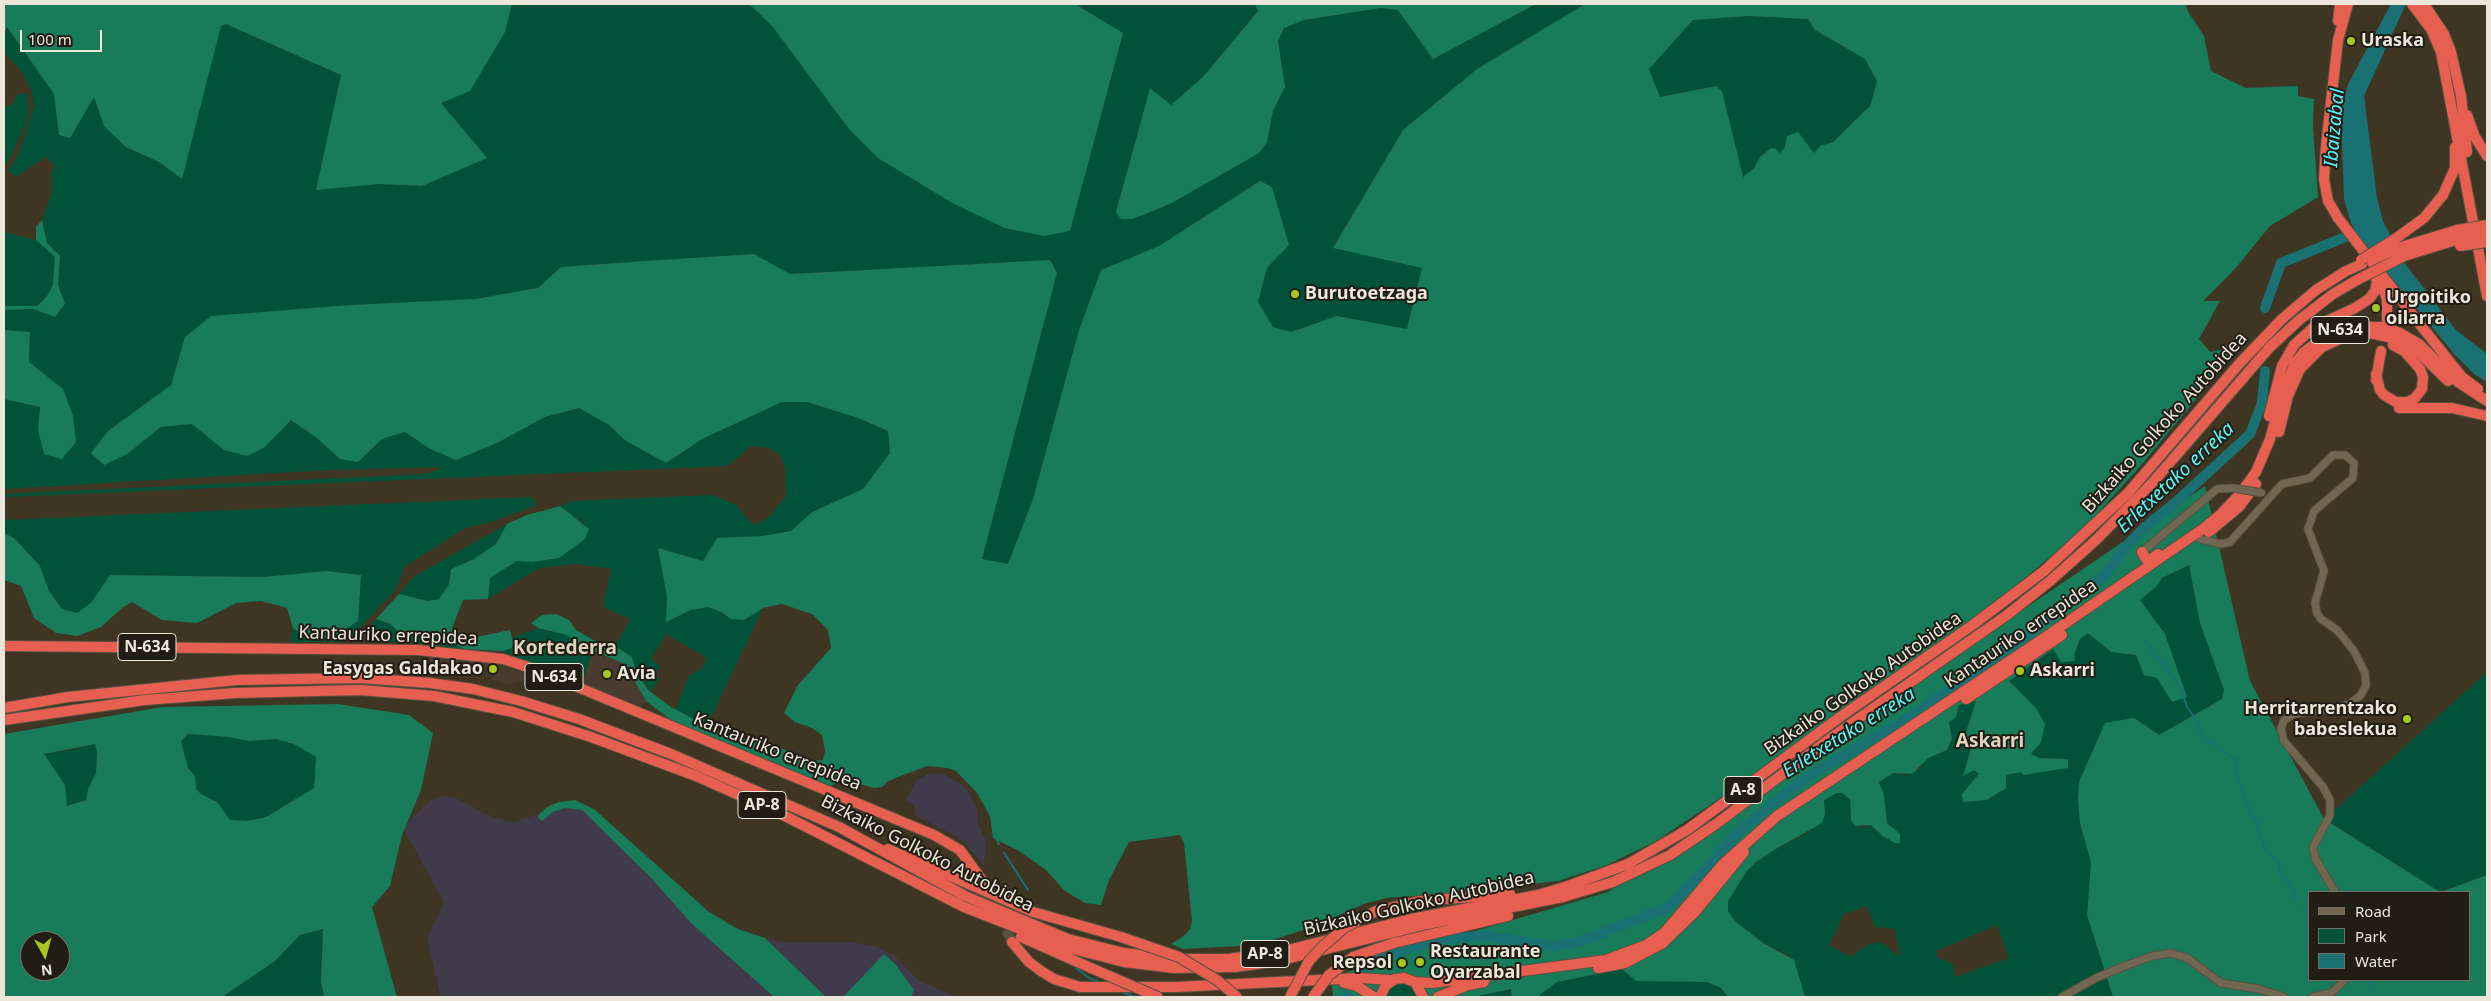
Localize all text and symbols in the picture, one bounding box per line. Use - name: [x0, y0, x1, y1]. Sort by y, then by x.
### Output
- scale bar: [22, 20, 105, 52]
- text: 100 m: [28, 29, 72, 49]
- place label: Uraska: [2361, 30, 2424, 52]
- marker: Uraska: [2345, 35, 2357, 47]
- water label: Ibaizabal: [2320, 88, 2350, 168]
- place label: Burutoetzaga: [1305, 283, 1428, 305]
- place label: Urgoitiko oilarra: [2386, 287, 2471, 330]
- marker: Burutoetzaga: [1289, 288, 1301, 300]
- marker: Urgoitiko oilarra: [2370, 302, 2382, 314]
- road number: N-634: [2311, 316, 2369, 344]
- street label: Bizkaiko Golkoko Autobidea: [2078, 328, 2252, 518]
- water label: Erletxetako erreka: [2113, 418, 2239, 538]
- street label: Kantauriko errepidea: [1941, 575, 2101, 693]
- street label: Bizkaiko Golkoko Autobidea: [1760, 608, 1966, 760]
- street label: Kantauriko errepidea: [298, 622, 478, 650]
- road number: N-634: [118, 634, 176, 660]
- district label: Kortederra: [513, 638, 617, 660]
- place label: Easygas Galdakao: [322, 658, 483, 680]
- place label: Askarri: [2030, 660, 2095, 682]
- marker: Easygas Galdakao: [487, 663, 499, 675]
- place label: Avia: [617, 663, 656, 685]
- road number: N-634: [525, 664, 583, 690]
- marker: Askarri: [2014, 665, 2026, 677]
- marker: Avia: [601, 668, 613, 680]
- water label: Erletxetako erreka: [1779, 683, 1919, 783]
- place label: Herritarrentzako babeslekua: [2244, 698, 2397, 741]
- street label: Kantauriko errepidea: [690, 708, 864, 796]
- marker: Herritarrentzako babeslekua: [2401, 713, 2413, 725]
- district label: Askarri: [1956, 731, 2024, 753]
- road number: A-8: [1724, 776, 1762, 804]
- street label: Bizkaiko Golkoko Autobidea: [817, 791, 1037, 917]
- road number: AP-8: [738, 792, 786, 818]
- street label: Bizkaiko Golkoko Autobidea: [1302, 867, 1536, 941]
- legend: [2308, 891, 2471, 981]
- text: Road: [2355, 901, 2391, 921]
- text: Park: [2355, 926, 2387, 946]
- north arrow: [20, 931, 70, 981]
- road number: AP-8: [1241, 941, 1289, 968]
- place label: Restaurante Oyarzabal: [1430, 941, 1541, 984]
- text: Water: [2355, 951, 2397, 971]
- place label: Repsol: [1332, 952, 1392, 974]
- marker: Restaurante Oyarzabal: [1414, 956, 1426, 968]
- marker: Repsol: [1396, 957, 1408, 969]
- text: N: [40, 960, 54, 981]

